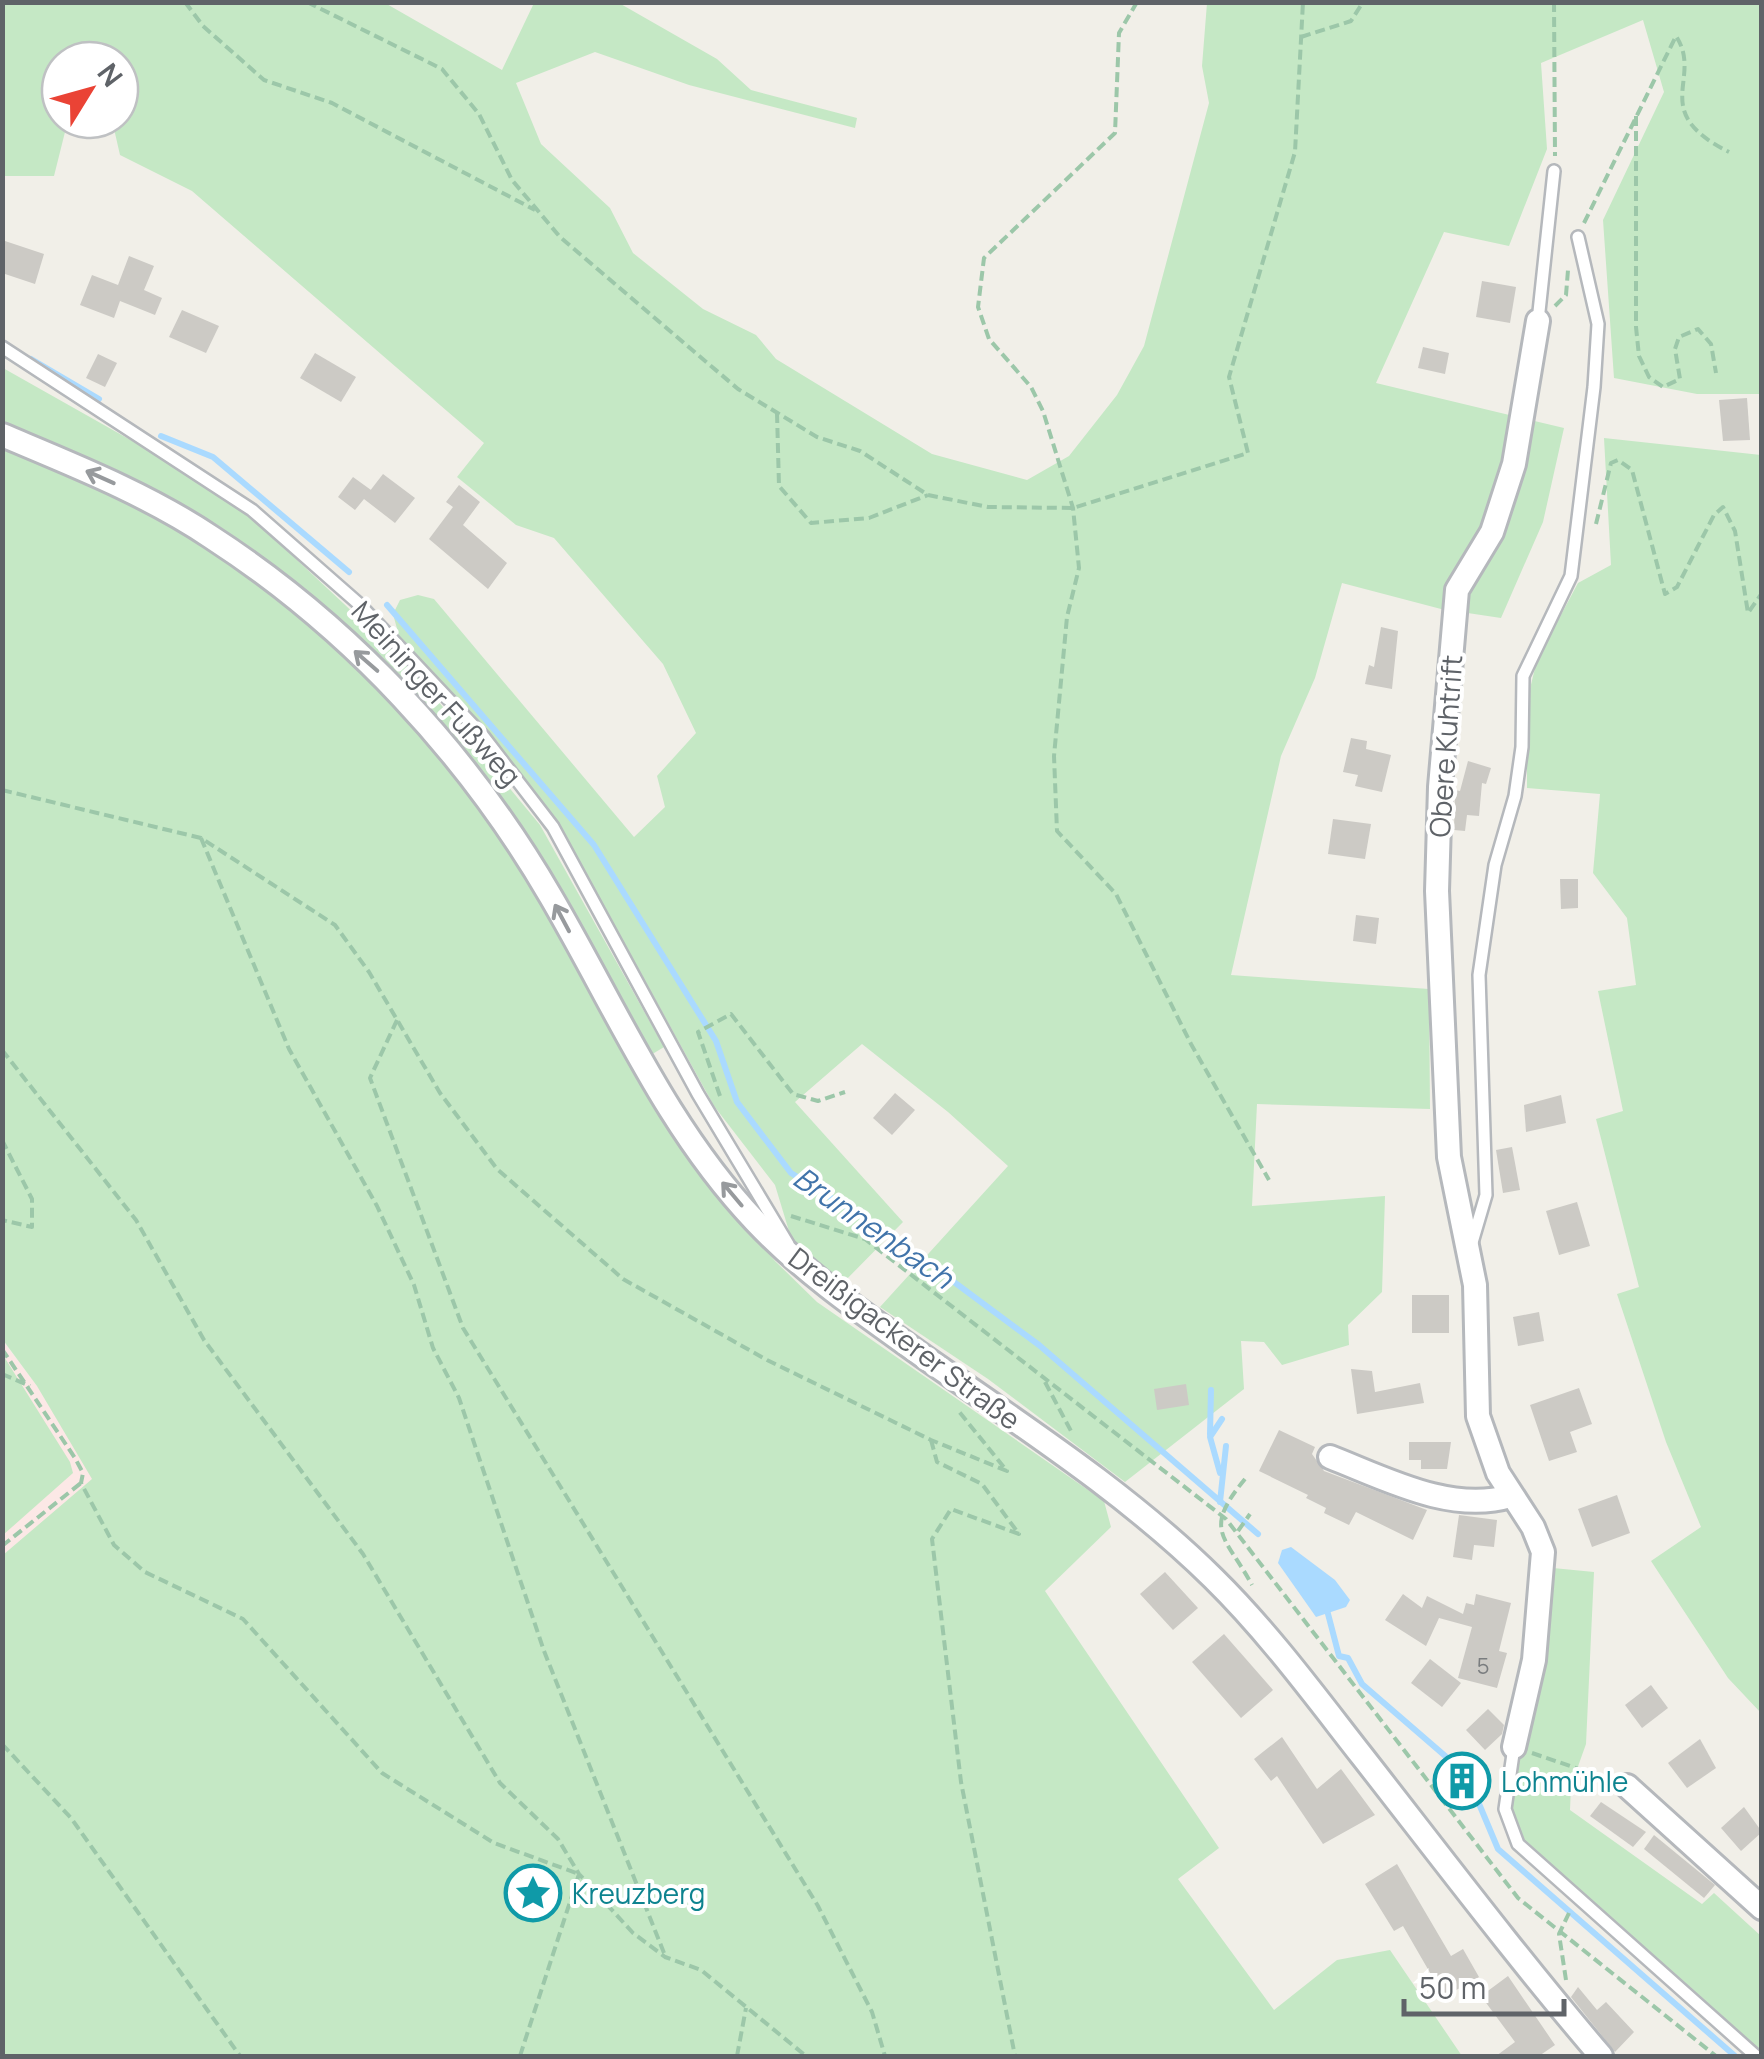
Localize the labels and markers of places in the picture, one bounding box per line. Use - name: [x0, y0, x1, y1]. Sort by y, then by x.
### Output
- building icon: Lohmühle: [1432, 1751, 1492, 1811]
- place label: Lohmühle: [1501, 1762, 1628, 1800]
- place icon: Kreuzberg: [503, 1863, 563, 1923]
- place label: Kreuzberg: [572, 1874, 705, 1912]

